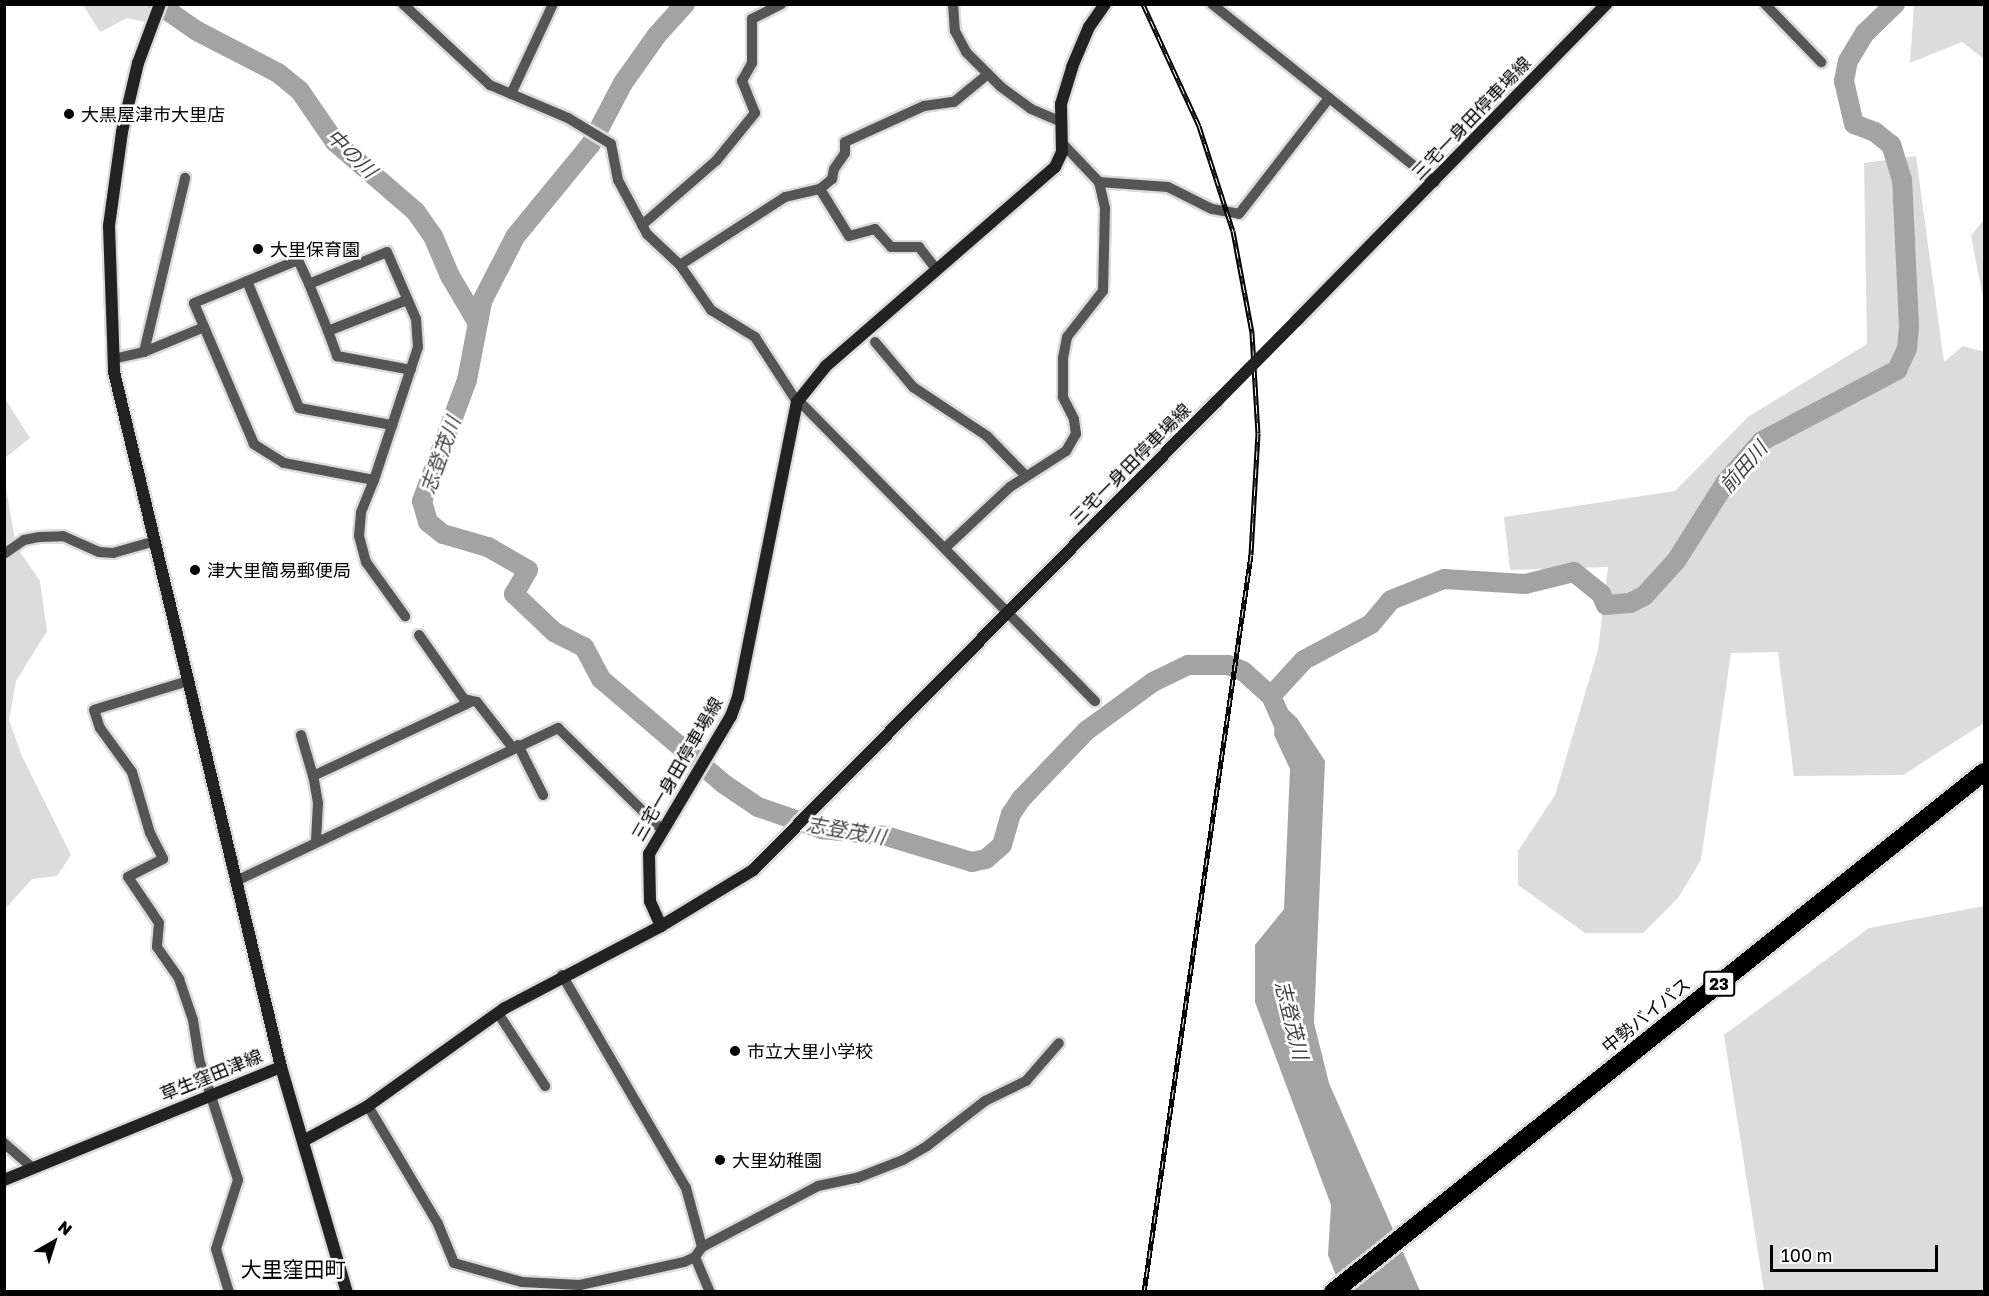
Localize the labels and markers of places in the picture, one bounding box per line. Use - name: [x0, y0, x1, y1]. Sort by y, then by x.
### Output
- place label: 大黒屋津市大里店: [81, 103, 225, 125]
- marker: 大黒屋津市大里店: [62, 107, 76, 121]
- place label: 大里保育園: [270, 238, 360, 260]
- marker: 大里保育園: [251, 242, 265, 256]
- place label: 津大里簡易郵便局: [207, 559, 351, 581]
- marker: 津大里簡易郵便局: [188, 563, 202, 577]
- place label: 市立大里小学校: [747, 1040, 873, 1062]
- marker: 市立大里小学校: [728, 1044, 742, 1058]
- place label: 大里幼稚園: [732, 1149, 822, 1171]
- marker: 大里幼稚園: [713, 1153, 727, 1167]

